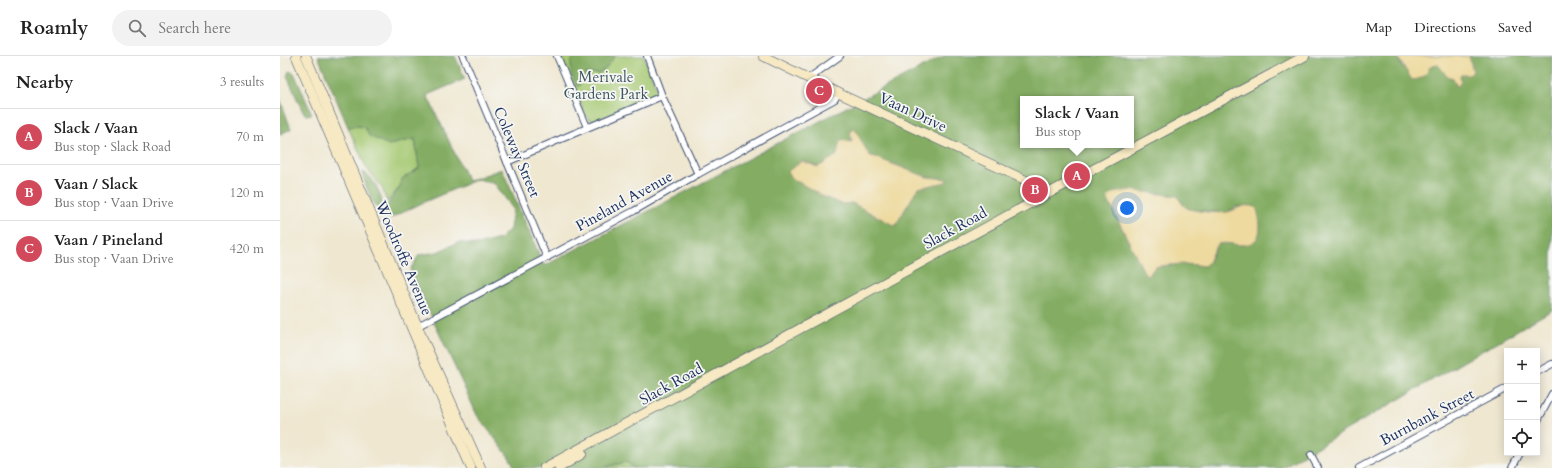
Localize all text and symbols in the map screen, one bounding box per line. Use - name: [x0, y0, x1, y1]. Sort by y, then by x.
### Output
- search box: [112, 10, 392, 46]
- text: Roamly: [20, 15, 88, 41]
- icon: search: [126, 17, 148, 39]
- text: Search here: [158, 18, 231, 38]
- text: Map: [1366, 18, 1392, 37]
- text: Directions: [1414, 18, 1476, 37]
- text: Saved: [1498, 18, 1532, 37]
- park label: Merivale Gardens Park: [563, 67, 649, 104]
- text: Nearby: [16, 71, 73, 94]
- text: 3 results: [220, 73, 264, 91]
- pin: C: [806, 76, 832, 106]
- street label: Vaan Drive: [876, 88, 950, 137]
- popup: [1020, 96, 1134, 148]
- text: Slack / Vaan: [1035, 103, 1119, 123]
- street label: Coleway Street: [489, 104, 545, 201]
- text: Slack / Vaan: [54, 118, 138, 138]
- text: Bus stop: [1035, 123, 1081, 141]
- text: A: [24, 128, 34, 146]
- text: 70 m: [236, 128, 264, 146]
- text: Bus stop · Slack Road: [54, 138, 171, 156]
- pin: A: [1064, 161, 1090, 191]
- street label: Pineland Avenue: [572, 166, 676, 236]
- text: Vaan / Slack: [54, 174, 138, 194]
- pin: B: [1022, 175, 1048, 205]
- text: B: [24, 184, 34, 202]
- text: 120 m: [230, 184, 264, 202]
- text: Bus stop · Vaan Drive: [54, 194, 174, 212]
- street label: Woodroffe Avenue: [370, 197, 437, 319]
- your location: [1117, 198, 1137, 218]
- street label: Slack Road: [920, 202, 990, 254]
- text: Vaan / Pineland: [54, 230, 163, 250]
- text: C: [24, 240, 34, 258]
- text: 420 m: [230, 240, 264, 258]
- text: Bus stop · Vaan Drive: [54, 250, 174, 268]
- map controls: [1504, 348, 1540, 456]
- button: +: [1504, 348, 1540, 384]
- street label: Slack Road: [636, 358, 706, 410]
- street label: Burnbank Street: [1377, 384, 1478, 450]
- button: −: [1504, 384, 1540, 420]
- button: locate: [1504, 420, 1540, 456]

